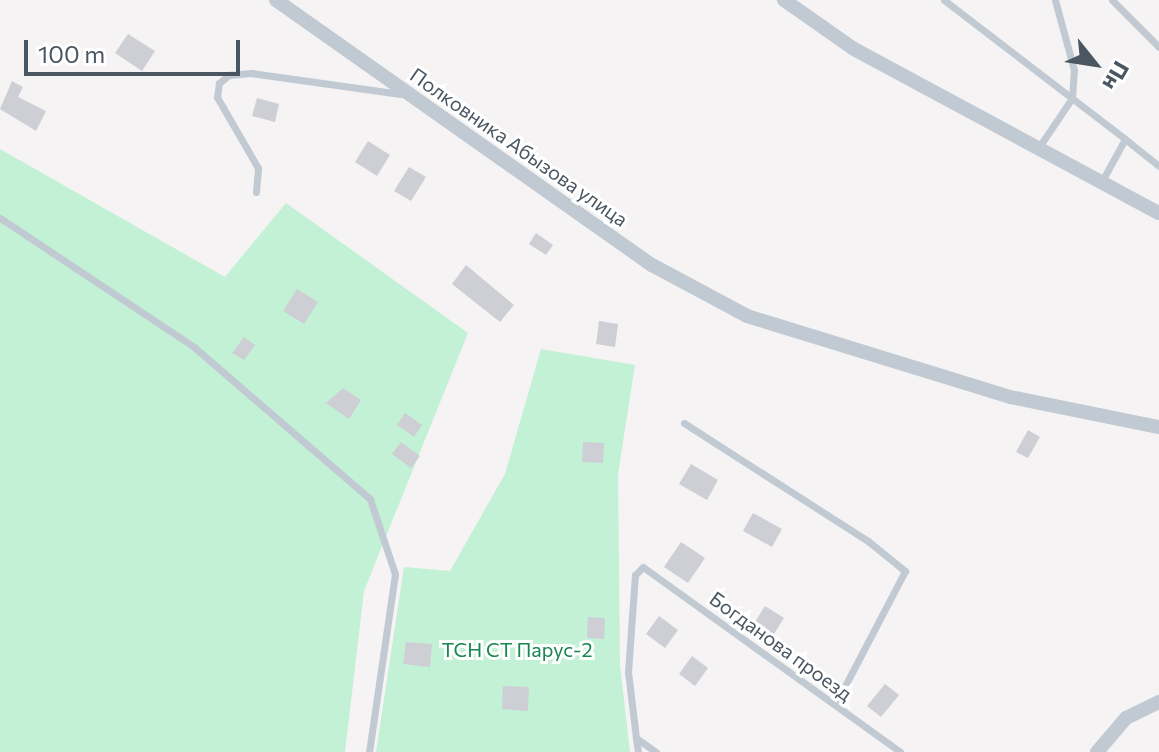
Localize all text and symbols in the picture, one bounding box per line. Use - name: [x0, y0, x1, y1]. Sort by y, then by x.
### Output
- scale bar: [28, 24, 244, 74]
- north arrow: [1055, 24, 1135, 104]
- text: 100 m: [38, 39, 105, 68]
- text: Пн: [1097, 57, 1135, 96]
- street label: Полковника Абызова улица: [406, 63, 632, 231]
- street label: Богданова проезд: [705, 586, 857, 706]
- park label: ТСН СТ Парус-2: [441, 637, 593, 661]

